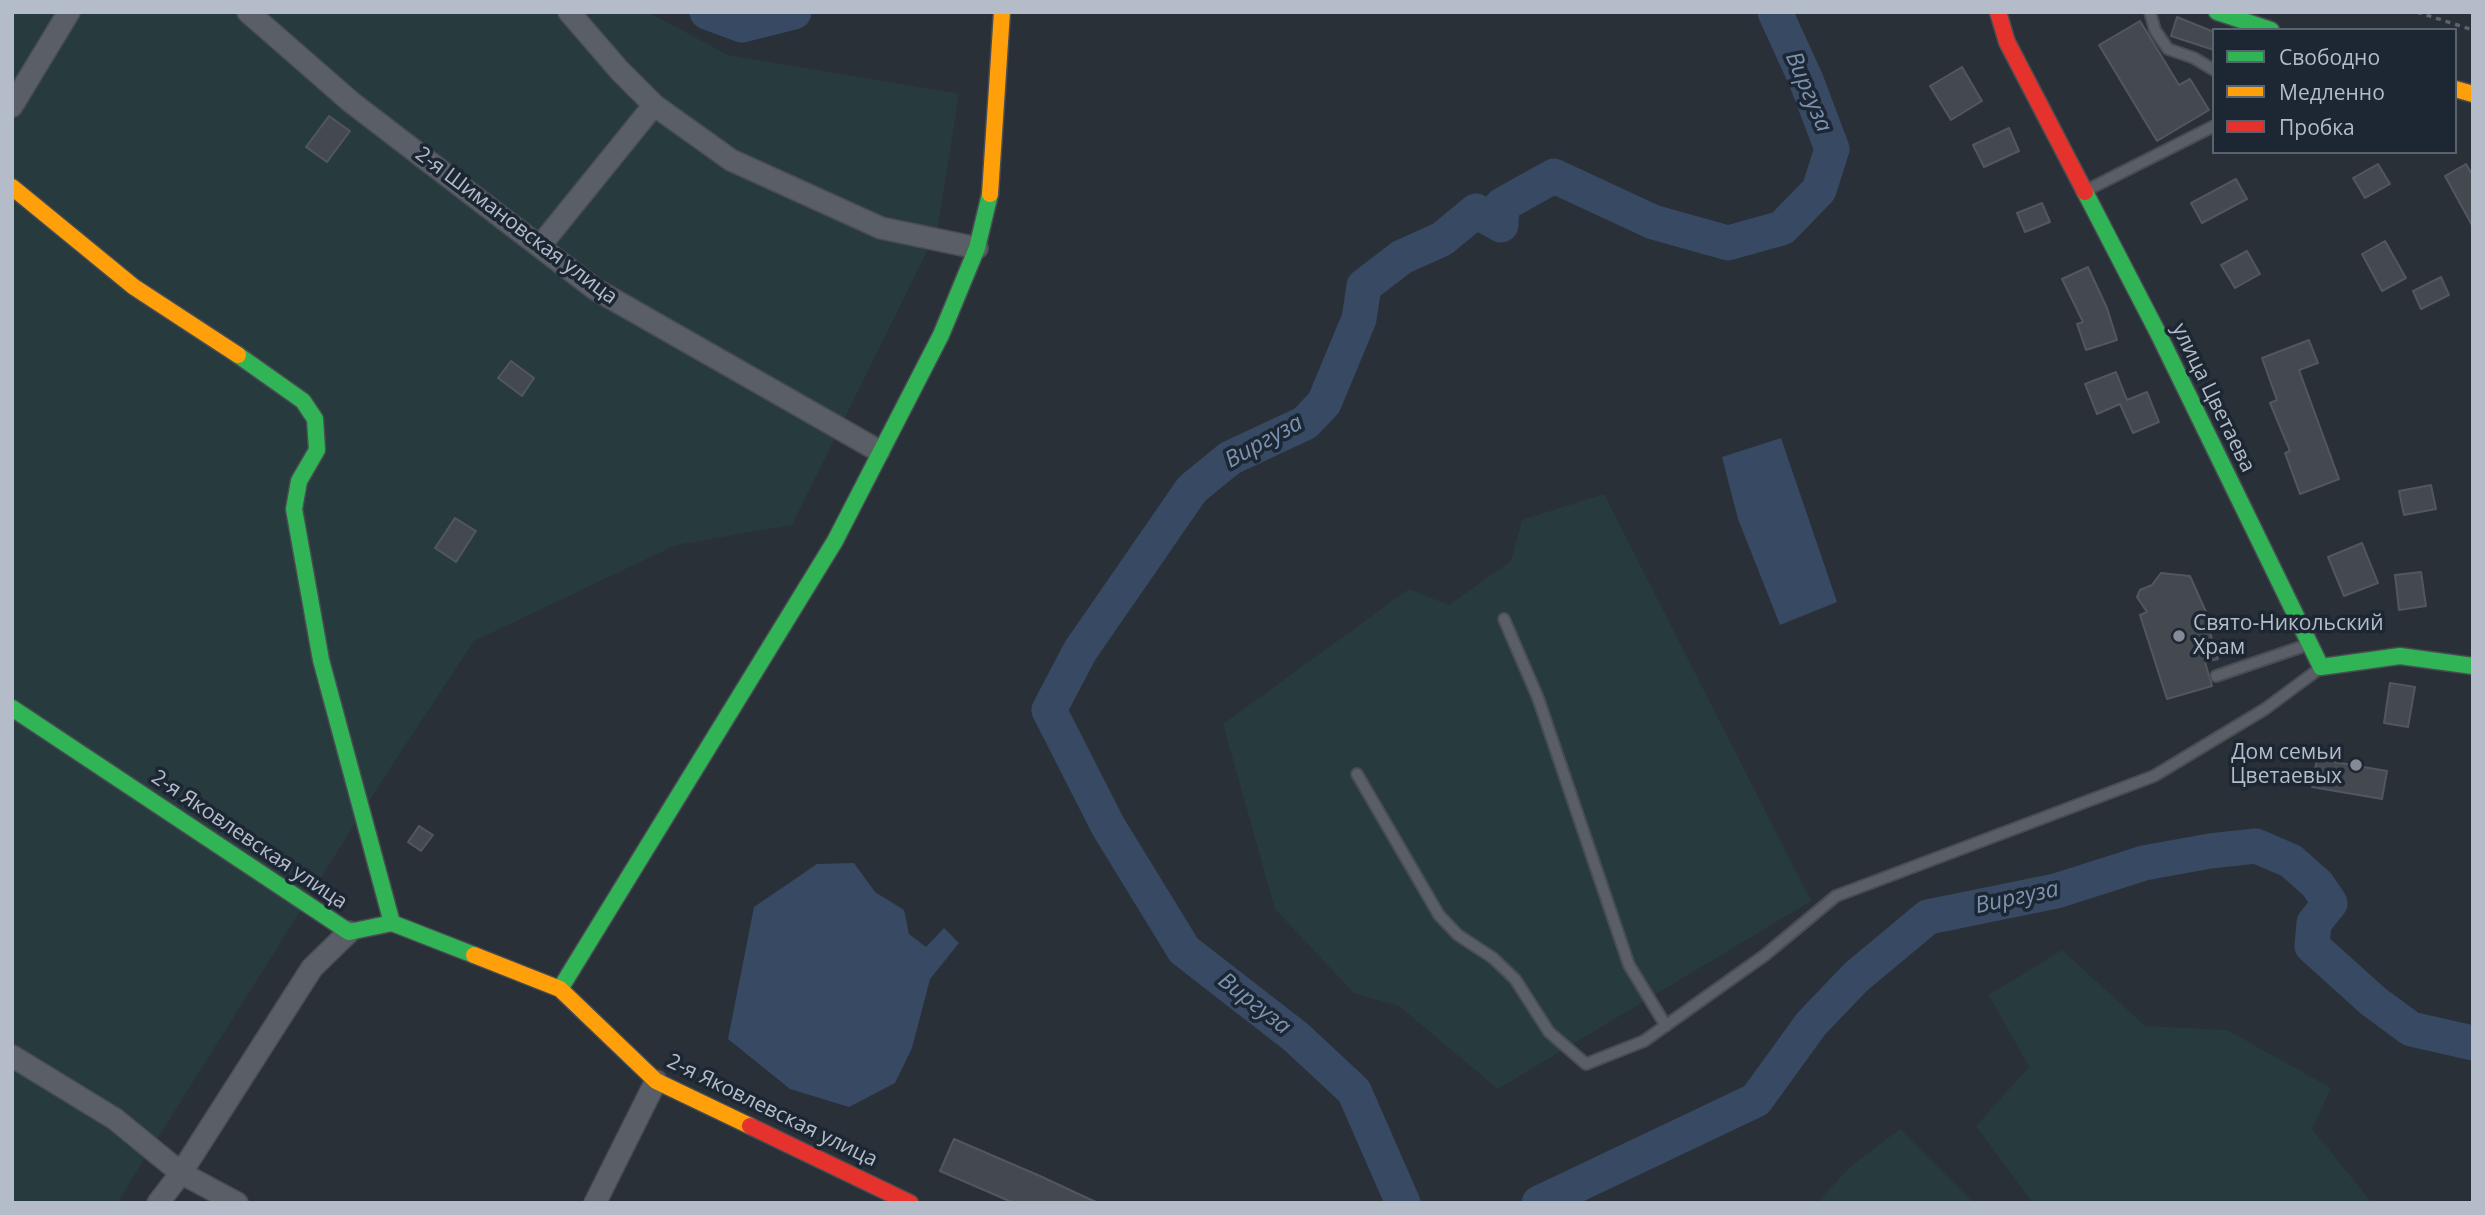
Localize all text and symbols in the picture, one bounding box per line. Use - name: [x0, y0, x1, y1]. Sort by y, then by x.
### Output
- legend: [2212, 28, 2457, 154]
- text: Свободно: [2279, 43, 2380, 71]
- water label: Виргуза: [1779, 48, 1837, 136]
- text: Медленно: [2279, 78, 2385, 106]
- text: Пробка: [2279, 113, 2355, 141]
- street label: 2-я Шимановская улица: [410, 142, 622, 310]
- street label: улица Цветаева: [2166, 319, 2260, 477]
- water label: Виргуза: [1220, 409, 1308, 475]
- place label: Свято-Никольский Храм: [2193, 611, 2384, 661]
- marker: Свято-Никольский Храм: [2171, 628, 2187, 644]
- place label: Дом семьи Цветаевых: [2230, 740, 2342, 790]
- marker: Дом семьи Цветаевых: [2348, 757, 2364, 773]
- street label: 2-я Яковлевская улица: [146, 765, 352, 915]
- water label: Виргуза: [1973, 876, 2061, 920]
- water label: Виргуза: [1212, 967, 1296, 1041]
- street label: 2-я Яковлевская улица: [663, 1049, 881, 1173]

